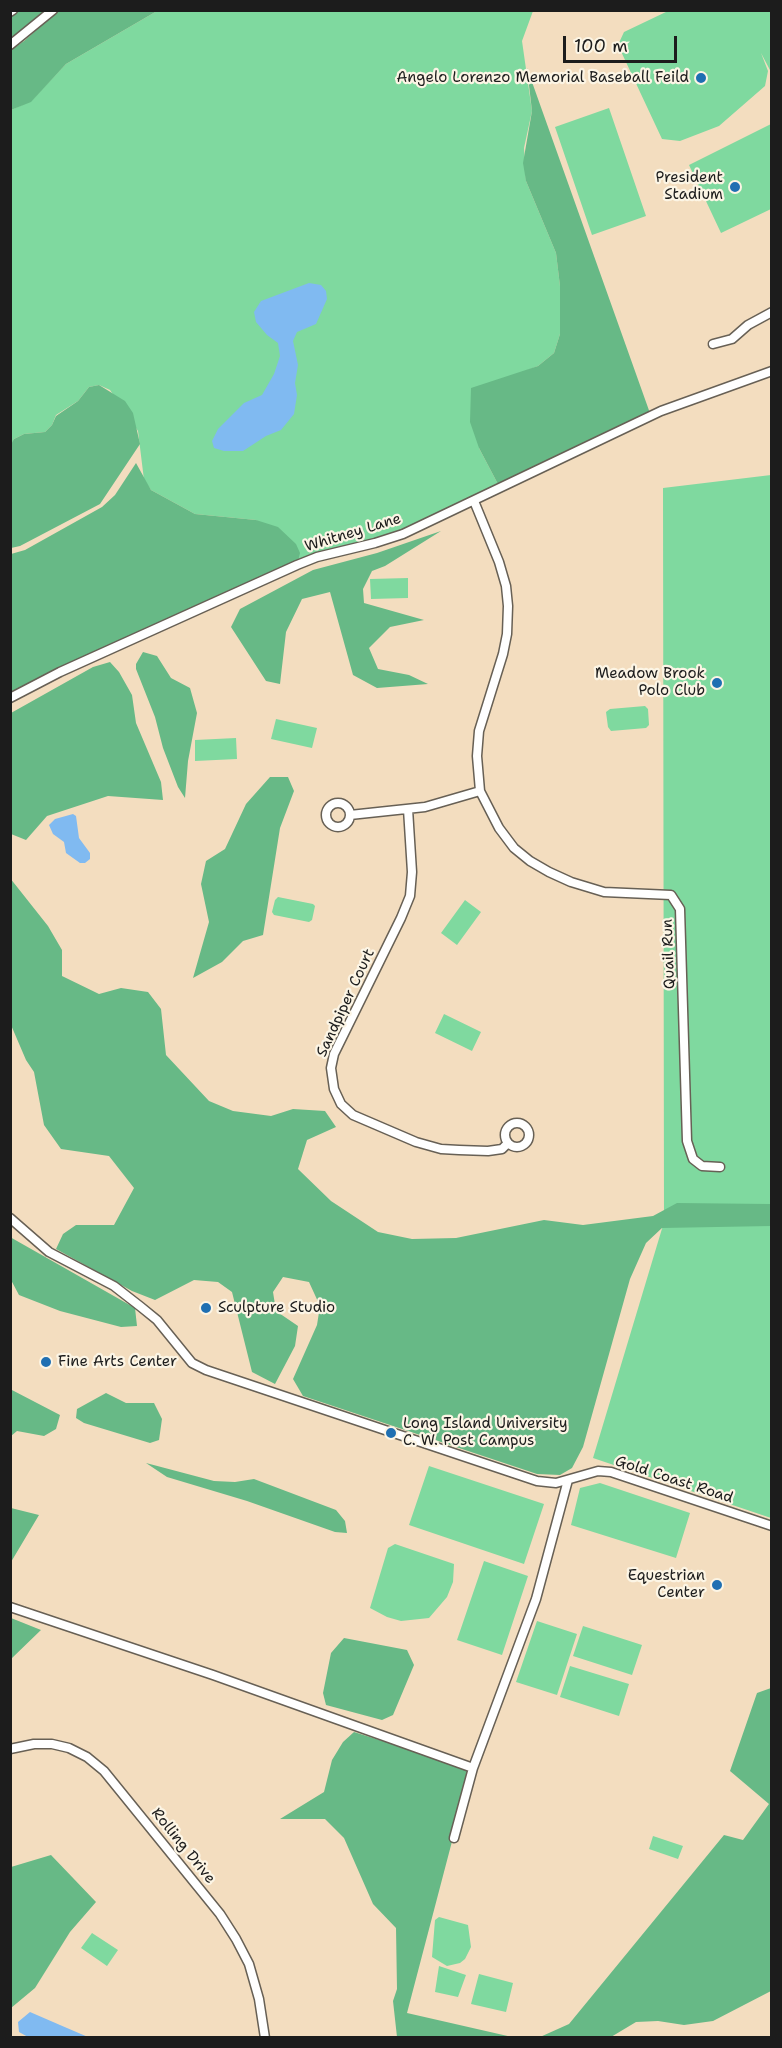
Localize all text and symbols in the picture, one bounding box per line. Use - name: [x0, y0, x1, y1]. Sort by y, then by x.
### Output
- scale bar: [566, 24, 680, 62]
- text: 100 m: [574, 34, 628, 58]
- place label: Angelo Lorenzo Memorial Baseball Feild: [397, 69, 689, 87]
- marker: Angelo Lorenzo Memorial Baseball Feild: [694, 71, 708, 85]
- place label: President Stadium: [656, 169, 723, 204]
- marker: President Stadium: [728, 180, 742, 194]
- street label: Whitney Lane: [303, 510, 403, 556]
- place label: Meadow Brook Polo Club: [595, 665, 705, 700]
- marker: Meadow Brook Polo Club: [710, 676, 724, 690]
- street label: Quail Run: [659, 919, 679, 989]
- street label: Sandpiper Court: [313, 946, 379, 1060]
- place label: Sculpture Studio: [218, 1299, 335, 1317]
- marker: Sculpture Studio: [199, 1301, 213, 1315]
- place label: Fine Arts Center: [58, 1353, 177, 1371]
- marker: Fine Arts Center: [39, 1355, 53, 1369]
- place label: Long Island University C. W. Post Campus: [403, 1415, 568, 1450]
- marker: Long Island University C. W. Post Campus: [384, 1426, 398, 1440]
- street label: Gold Coast Road: [613, 1452, 735, 1508]
- place label: Equestrian Center: [628, 1567, 705, 1602]
- marker: Equestrian Center: [710, 1578, 724, 1592]
- street label: Rolling Drive: [147, 1805, 219, 1887]

